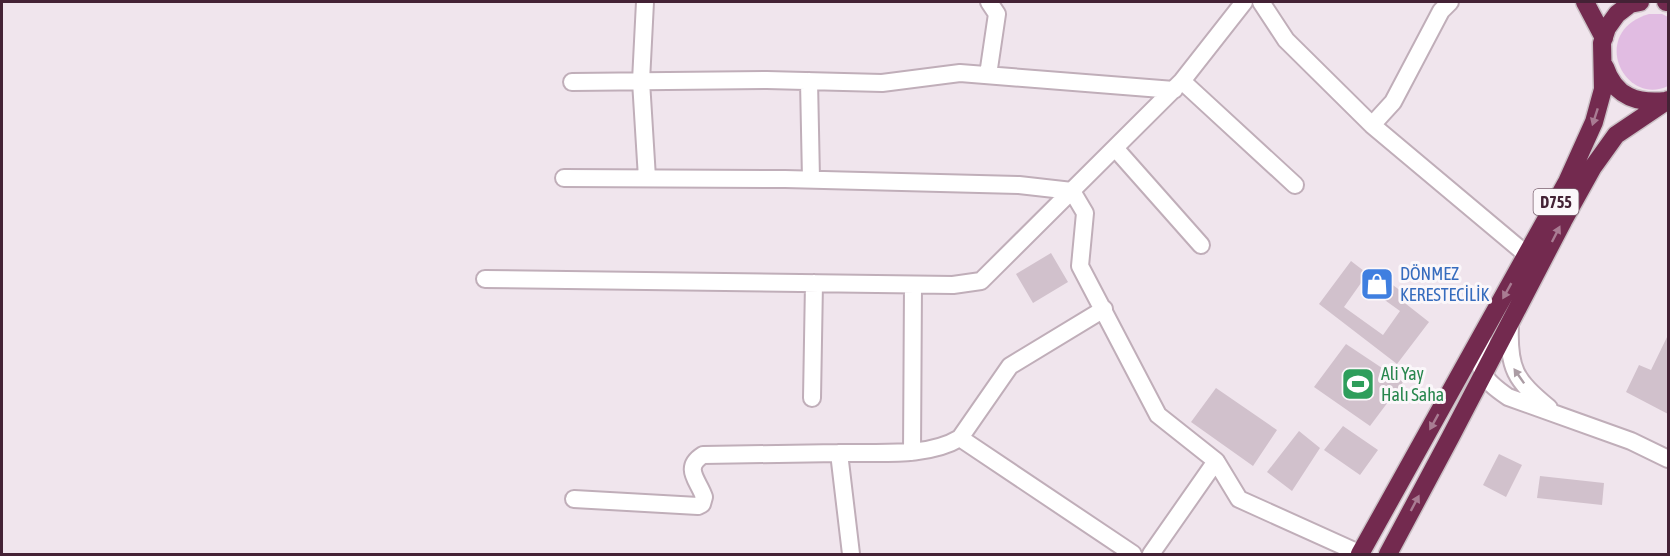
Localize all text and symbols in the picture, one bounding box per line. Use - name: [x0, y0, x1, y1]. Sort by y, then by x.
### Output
- one-way arrow: [1590, 108, 1599, 126]
- road number: D755: [1534, 189, 1578, 215]
- one-way arrow: [1551, 226, 1560, 243]
- place label: DÖNMEZ KERESTECİLİK: [1400, 263, 1490, 305]
- shop icon: DÖNMEZ KERESTECİLİK: [1359, 266, 1395, 302]
- one-way arrow: [1502, 283, 1512, 300]
- place label: Ali Yay Halı Saha: [1381, 363, 1444, 405]
- sports icon: Ali Yay Halı Saha: [1340, 366, 1376, 402]
- one-way arrow: [1513, 368, 1525, 384]
- one-way arrow: [1429, 414, 1439, 431]
- one-way arrow: [1410, 494, 1420, 511]

